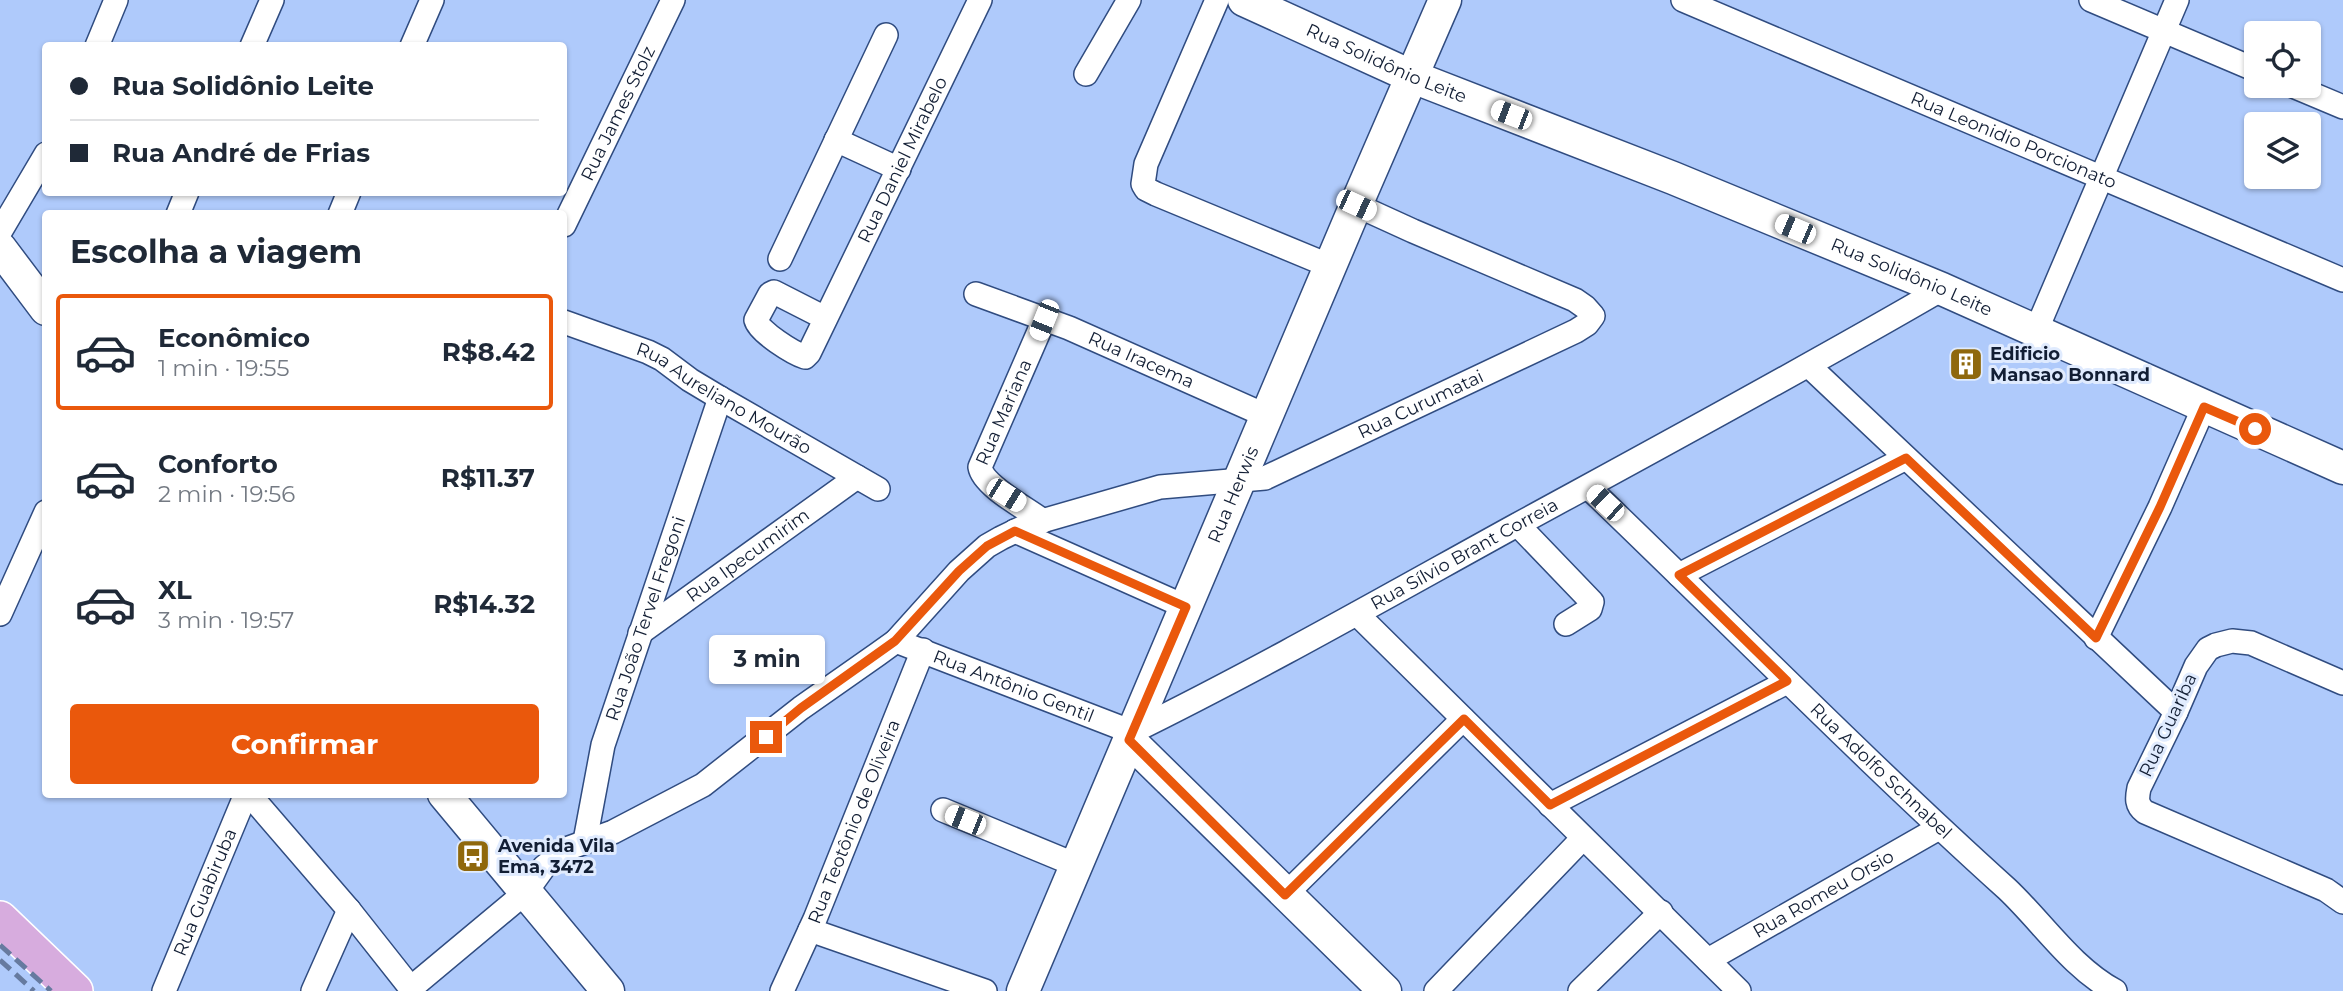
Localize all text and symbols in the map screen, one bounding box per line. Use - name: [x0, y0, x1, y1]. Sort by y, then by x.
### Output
- street label: Rua Solidônio Leite: [1303, 19, 1470, 108]
- map controls: [2244, 21, 2321, 189]
- button: locate: [2244, 21, 2321, 98]
- street label: Rua James Stolz: [576, 42, 660, 184]
- text: Rua Solidônio Leite: [112, 70, 374, 102]
- street label: Rua Daniel Mirabelo: [853, 73, 952, 246]
- street label: Rua Leonidio Porcionato: [1907, 87, 2120, 194]
- car: [1488, 98, 1535, 132]
- button: layers: [2244, 112, 2321, 189]
- text: Rua André de Frias: [112, 137, 370, 169]
- car: [1333, 187, 1380, 223]
- car: [1772, 211, 1819, 247]
- text: Escolha a viagem: [70, 232, 362, 271]
- street label: Rua Solidônio Leite: [1828, 233, 1996, 321]
- car: [1027, 297, 1062, 343]
- icon: car: [74, 321, 137, 384]
- text: Econômico: [158, 322, 310, 354]
- street label: Rua Iracema: [1085, 327, 1198, 393]
- text: R$8.42: [442, 336, 535, 368]
- street label: Rua Aureliano Mourão: [633, 338, 815, 459]
- place label: Edificio Mansao Bonnard: [1990, 343, 2150, 386]
- building icon: Edificio Mansao Bonnard: [1947, 345, 1985, 383]
- text: 1 min · 19:55: [158, 354, 289, 382]
- street label: Rua Mariana: [971, 356, 1037, 469]
- street label: Rua Curumatai: [1354, 365, 1487, 444]
- route start: [2239, 413, 2271, 445]
- street label: Rua Herwis: [1203, 443, 1264, 546]
- icon: car: [74, 447, 137, 510]
- text: Conforto: [158, 448, 278, 480]
- text: R$11.37: [441, 462, 535, 494]
- car: [983, 475, 1030, 515]
- text: 2 min · 19:56: [158, 480, 295, 508]
- car: [1583, 481, 1628, 525]
- street label: Rua Sílvio Brant Correia: [1367, 494, 1562, 615]
- street label: Rua Ipecumirim: [682, 504, 814, 607]
- street label: Rua João Tervel Fregoni: [601, 513, 690, 724]
- icon: car: [74, 573, 137, 636]
- text: XL: [158, 574, 192, 606]
- text: R$14.32: [433, 588, 535, 620]
- text: 3 min · 19:57: [158, 606, 294, 634]
- callout: 3 min: [708, 636, 824, 684]
- text: 3 min: [733, 645, 801, 673]
- street label: Rua Antônio Gentil: [930, 645, 1097, 727]
- street label: Rua Guariba: [2134, 670, 2202, 780]
- street label: Rua Adolfo Schnabel: [1805, 698, 1956, 844]
- button: Confirmar: [70, 704, 539, 784]
- street label: Rua Teotônio de Oliveira: [803, 716, 905, 927]
- route end: [750, 721, 782, 753]
- car: [942, 802, 989, 838]
- street label: Rua Guabiruba: [169, 825, 241, 959]
- place label: Avenida Vila Ema, 3472: [497, 835, 615, 878]
- bus stop icon: Avenida Vila Ema, 3472: [454, 837, 492, 875]
- street label: Rua Romeu Orsio: [1749, 845, 1898, 943]

